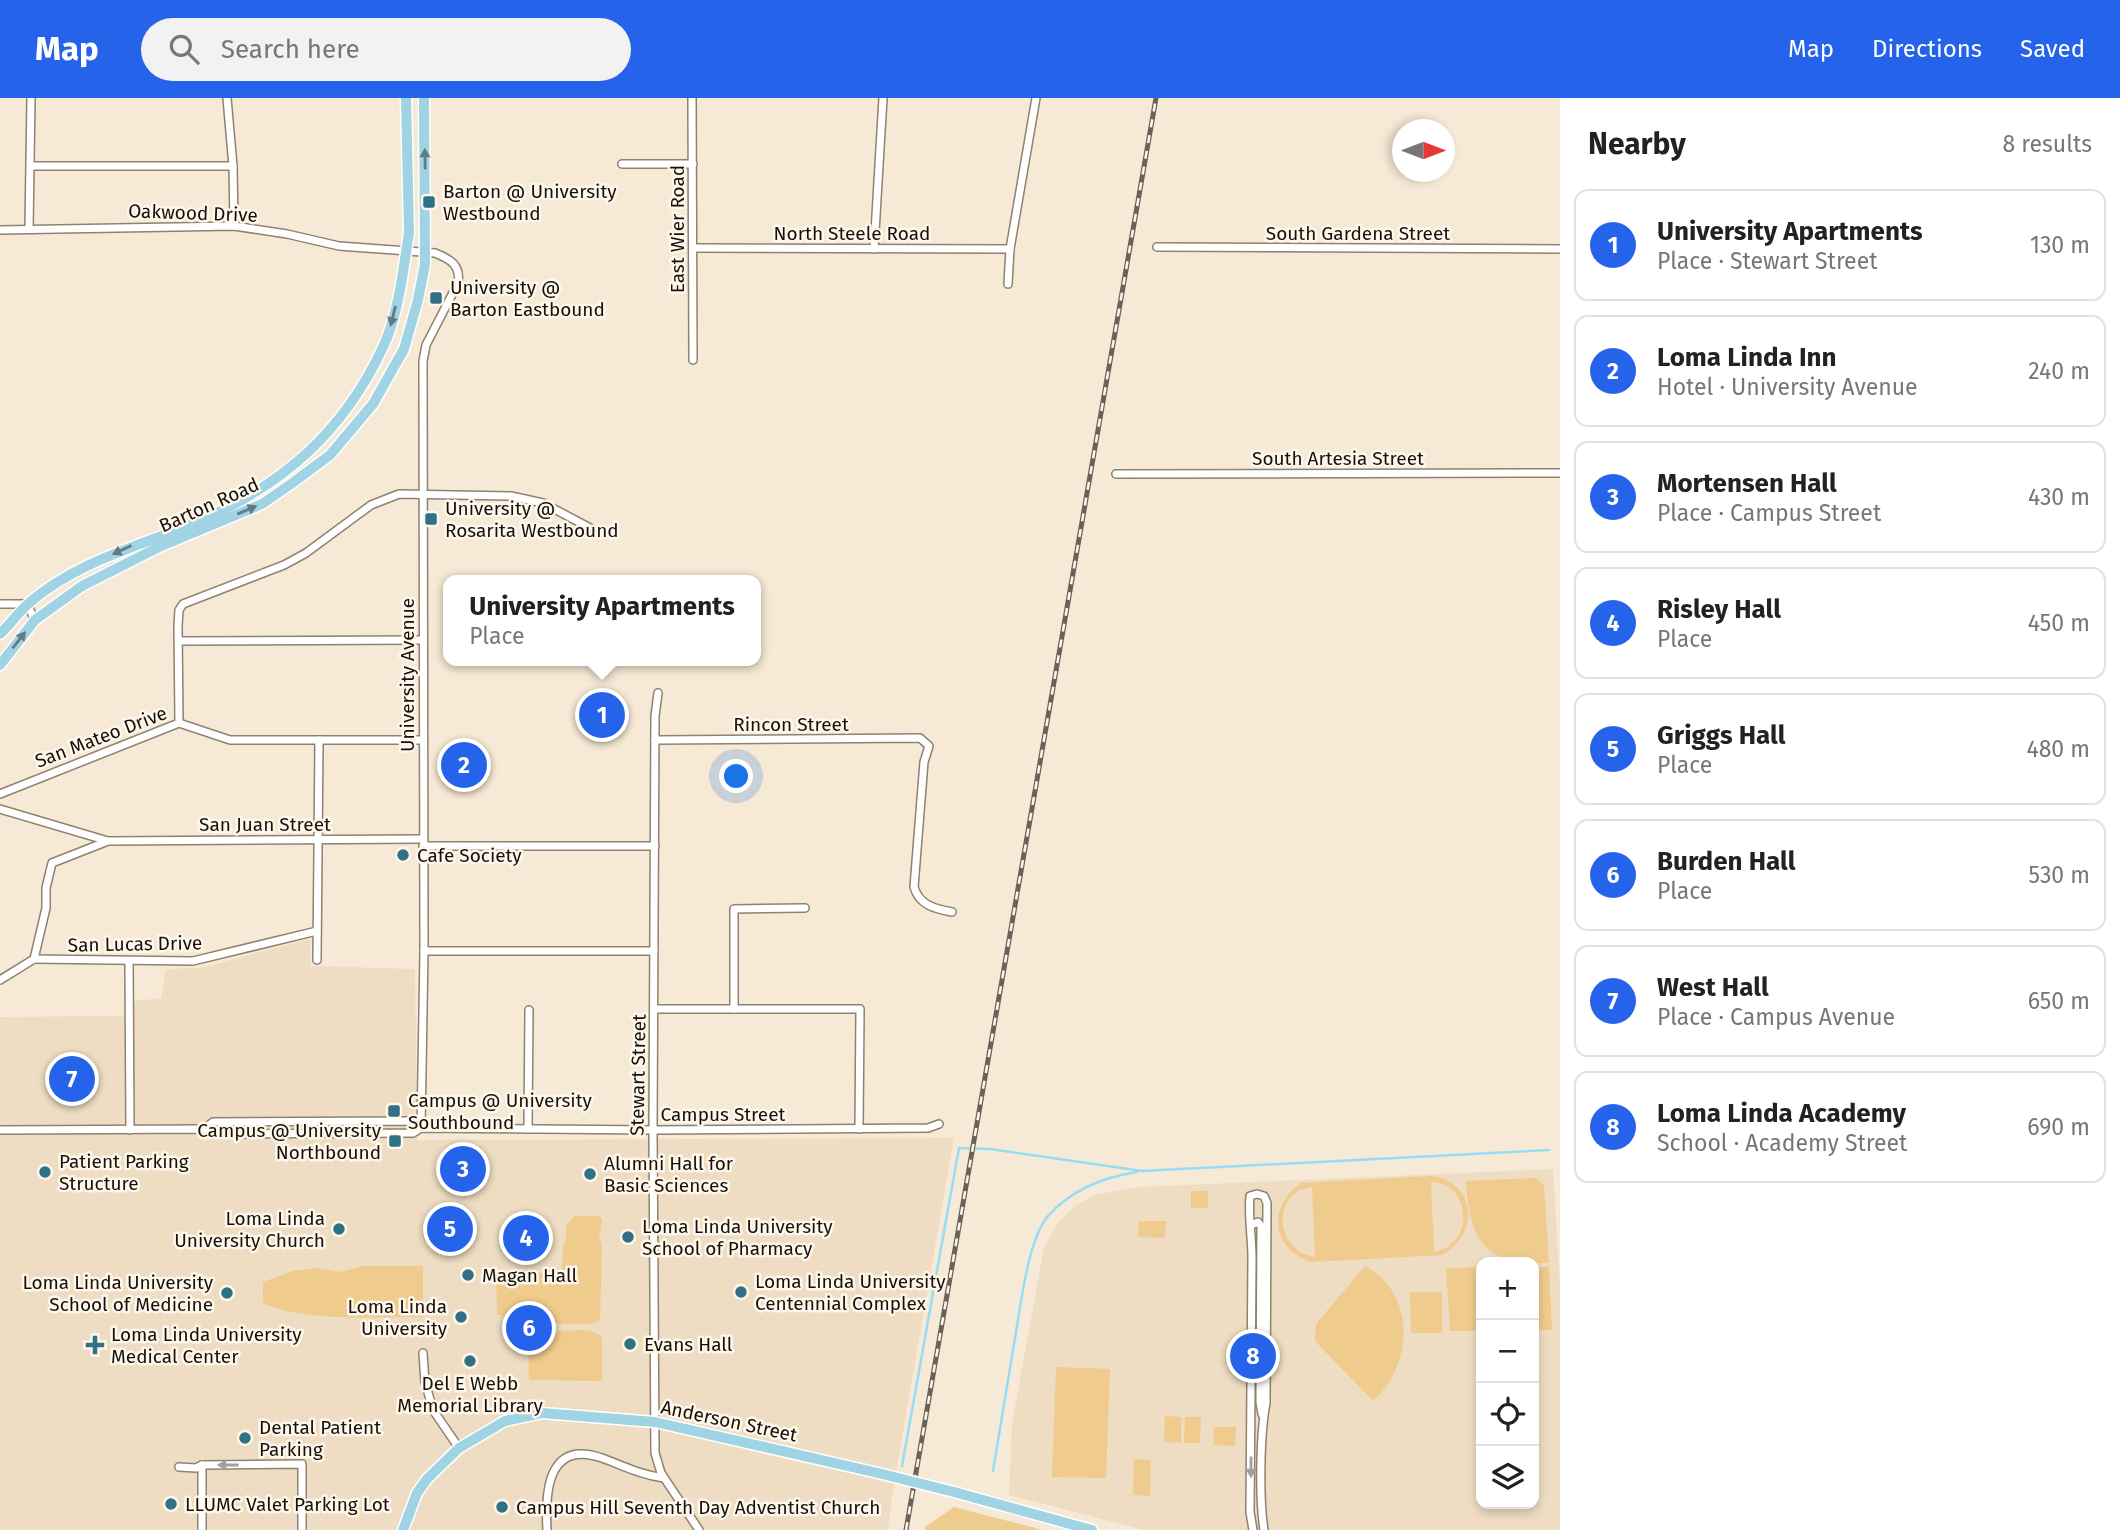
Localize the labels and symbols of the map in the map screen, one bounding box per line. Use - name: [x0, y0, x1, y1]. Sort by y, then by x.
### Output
- north arrow: [1392, 119, 1455, 182]
- one-way arrow: [419, 148, 431, 170]
- street label: East Wier Road: [666, 165, 689, 293]
- place label: Barton @ University Westbound: [443, 180, 617, 225]
- marker: Barton @ University Westbound: [421, 194, 437, 210]
- street label: Oakwood Drive: [128, 199, 258, 227]
- street label: North Steele Road: [774, 222, 930, 245]
- street label: South Gardena Street: [1266, 222, 1450, 245]
- place label: University @ Barton Eastbound: [450, 276, 605, 321]
- marker: University @ Barton Eastbound: [428, 290, 444, 306]
- one-way arrow: [387, 306, 397, 327]
- street label: South Artesia Street: [1252, 447, 1424, 470]
- street label: Barton Road: [155, 473, 263, 537]
- place label: University @ Rosarita Westbound: [445, 497, 619, 542]
- one-way arrow: [237, 505, 258, 516]
- marker: University @ Rosarita Westbound: [423, 511, 439, 527]
- one-way arrow: [112, 545, 132, 556]
- street label: University Avenue: [396, 598, 419, 752]
- one-way arrow: [11, 632, 26, 650]
- pin: 1: [579, 689, 625, 741]
- street label: San Mateo Drive: [32, 701, 170, 773]
- street label: Rincon Street: [733, 713, 849, 736]
- pin: 2: [441, 739, 487, 791]
- your location: [719, 759, 753, 793]
- street label: San Juan Street: [199, 813, 331, 836]
- place label: Cafe Society: [417, 844, 522, 867]
- marker: Cafe Society: [395, 847, 411, 863]
- street label: San Lucas Drive: [68, 931, 202, 957]
- street label: Stewart Street: [625, 1014, 651, 1136]
- pin: 7: [49, 1053, 95, 1105]
- place label: Campus @ University Southbound: [408, 1089, 592, 1134]
- marker: Campus @ University Southbound: [386, 1103, 402, 1119]
- street label: Campus Street: [661, 1103, 786, 1126]
- place label: Campus @ University Northbound: [197, 1119, 382, 1164]
- marker: Campus @ University Northbound: [387, 1133, 403, 1149]
- pin: 3: [440, 1143, 486, 1195]
- place label: Patient Parking Structure: [59, 1150, 189, 1195]
- place label: Alumni Hall for Basic Sciences: [604, 1152, 734, 1197]
- marker: Patient Parking Structure: [37, 1164, 53, 1180]
- marker: Alumni Hall for Basic Sciences: [582, 1166, 598, 1182]
- pin: 5: [427, 1203, 473, 1255]
- place label: Loma Linda University Church: [174, 1207, 325, 1252]
- pin: 4: [503, 1212, 549, 1264]
- place label: Loma Linda University School of Pharmacy: [642, 1215, 833, 1260]
- marker: Loma Linda University Church: [331, 1221, 347, 1237]
- marker: Loma Linda University School of Pharmacy: [620, 1229, 636, 1245]
- place label: Magan Hall: [482, 1264, 578, 1287]
- marker: Magan Hall: [460, 1267, 476, 1283]
- place label: Loma Linda University Centennial Complex: [755, 1270, 946, 1315]
- place label: Loma Linda University School of Medicine: [22, 1271, 214, 1316]
- marker: Loma Linda University Centennial Complex: [733, 1284, 749, 1300]
- marker: Loma Linda University School of Medicine: [219, 1285, 235, 1301]
- place label: Loma Linda University: [348, 1295, 448, 1340]
- pin: 6: [506, 1302, 552, 1354]
- marker: Loma Linda University: [453, 1309, 469, 1325]
- place label: Loma Linda University Medical Center: [111, 1323, 302, 1368]
- pin: 8: [1230, 1330, 1276, 1382]
- place label: Evans Hall: [644, 1333, 733, 1356]
- marker: Loma Linda University Medical Center: [85, 1335, 105, 1355]
- marker: Evans Hall: [622, 1336, 638, 1352]
- marker: Del E Webb Memorial Library: [462, 1353, 478, 1369]
- place label: Del E Webb Memorial Library: [397, 1372, 544, 1417]
- street label: Anderson Street: [659, 1395, 799, 1447]
- place label: Dental Patient Parking: [259, 1416, 381, 1461]
- marker: Dental Patient Parking: [237, 1430, 253, 1446]
- one-way arrow: [1245, 1456, 1257, 1478]
- one-way arrow: [217, 1459, 239, 1471]
- place label: LLUMC Valet Parking Lot: [185, 1493, 390, 1516]
- marker: LLUMC Valet Parking Lot: [163, 1496, 179, 1512]
- place label: Campus Hill Seventh Day Adventist Church: [516, 1496, 880, 1519]
- marker: Campus Hill Seventh Day Adventist Church: [494, 1499, 510, 1515]

